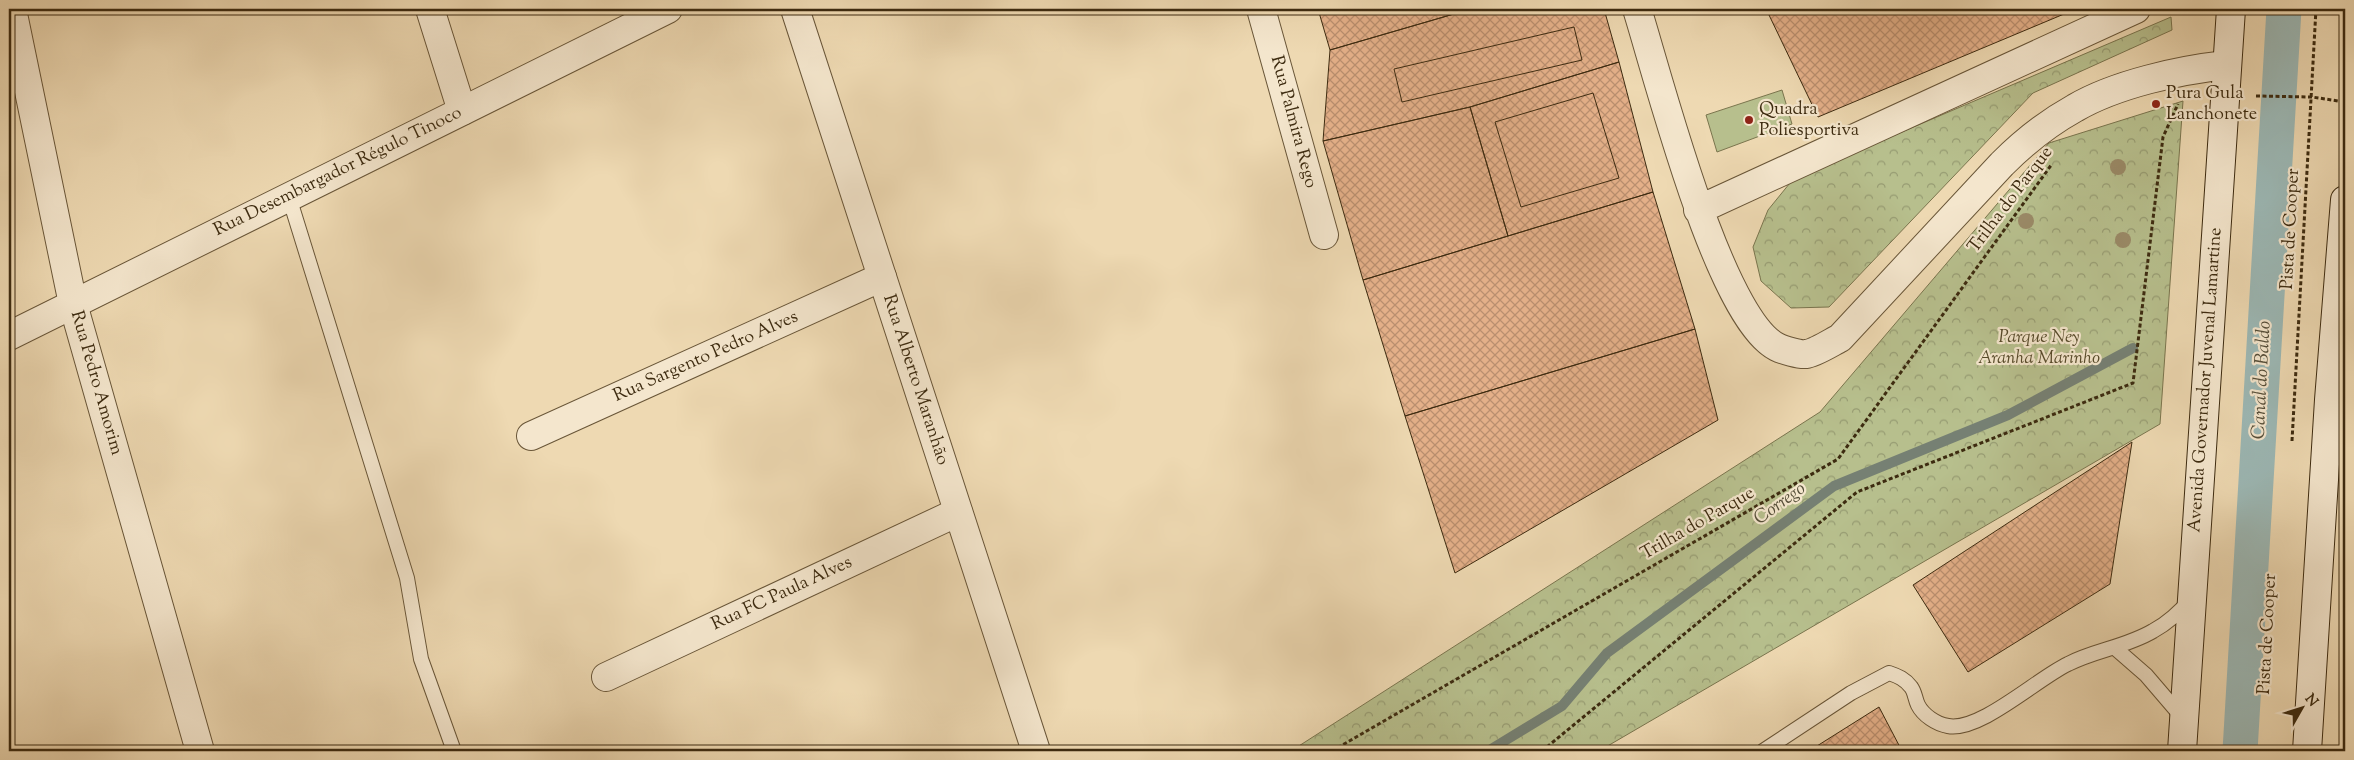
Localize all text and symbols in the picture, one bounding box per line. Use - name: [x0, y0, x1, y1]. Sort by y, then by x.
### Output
- street label: Rua Palmira Rego: [1263, 53, 1323, 191]
- place label: Pura Gula Lanchonete: [2166, 81, 2257, 128]
- place label: Quadra Poliesportiva: [1759, 97, 1859, 144]
- marker: Pura Gula Lanchonete: [2150, 98, 2162, 110]
- street label: Rua Desembargador Régulo Tinoco: [210, 100, 467, 244]
- marker: Quadra Poliesportiva: [1743, 114, 1755, 126]
- street label: Trilha do Parque: [1962, 141, 2060, 259]
- street label: Pista de Cooper: [2275, 168, 2307, 290]
- street label: Avenida Governador Juvenal Lamartine: [2182, 227, 2230, 533]
- street label: Rua Alberto Maranhão: [875, 291, 955, 469]
- street label: Rua Sargento Pedro Alves: [609, 304, 803, 410]
- street label: Rua Pedro Amorim: [63, 308, 129, 458]
- water label: Canal do Baldo: [2245, 320, 2279, 440]
- park label: Parque Ney Aranha Marinho: [1978, 325, 2100, 372]
- water label: Corrego: [1748, 476, 1812, 532]
- street label: Trilha do Parque: [1636, 481, 1760, 567]
- street label: Rua FC Paula Alves: [707, 550, 857, 638]
- street label: Pista de Cooper: [2252, 573, 2284, 695]
- north arrow: [2276, 682, 2326, 732]
- text: N: [2299, 690, 2322, 712]

